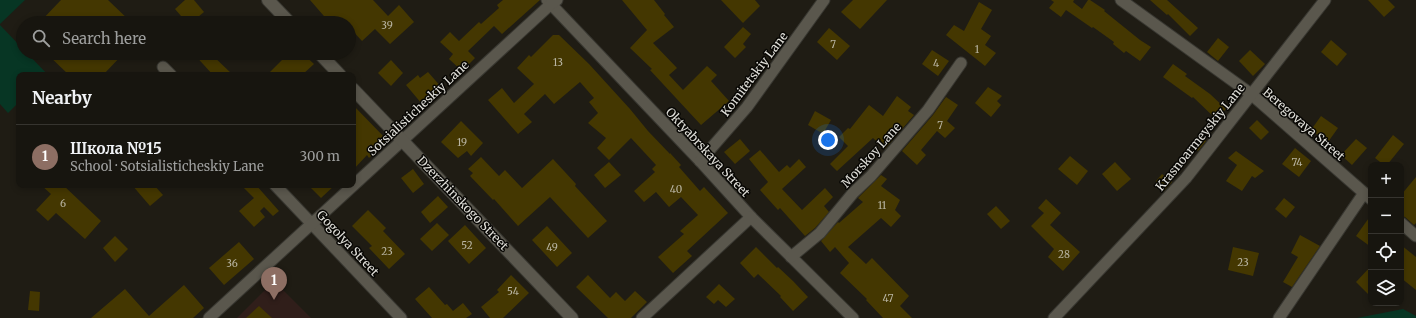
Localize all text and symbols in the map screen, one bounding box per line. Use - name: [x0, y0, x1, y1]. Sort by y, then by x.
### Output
- search box: [16, 16, 356, 60]
- house number: 39: [381, 19, 393, 32]
- icon: search: [30, 27, 52, 49]
- text: Search here: [62, 29, 146, 48]
- street label: Komitetskiy Lane: [717, 29, 791, 119]
- house number: 7: [830, 38, 836, 51]
- house number: 1: [975, 43, 980, 56]
- house number: 13: [553, 56, 563, 69]
- street label: Sotsialisticheskiy Lane: [364, 57, 472, 159]
- house number: 4: [933, 57, 939, 70]
- street label: Krasnoarmeyskiy Lane: [1152, 80, 1248, 194]
- street label: Beregovaya Street: [1260, 84, 1348, 164]
- text: Nearby: [32, 87, 92, 109]
- street label: Oktyabrskaya Street: [663, 104, 753, 200]
- street label: Morskoy Lane: [838, 119, 904, 191]
- house number: 7: [937, 119, 943, 132]
- your location: [818, 130, 838, 150]
- house number: 19: [457, 136, 467, 149]
- text: Школа №15: [70, 139, 162, 158]
- text: 1: [42, 148, 48, 165]
- text: 300 m: [300, 148, 340, 165]
- street label: Dzerzhinskogo Street: [414, 153, 512, 253]
- house number: 74: [1292, 156, 1303, 169]
- text: School · Sotsialisticheskiy Lane: [70, 158, 264, 175]
- map controls: [1368, 162, 1404, 306]
- button: +: [1368, 162, 1404, 198]
- house number: 40: [670, 183, 682, 196]
- house number: 6: [60, 197, 66, 210]
- button: −: [1368, 198, 1404, 234]
- house number: 11: [878, 199, 887, 212]
- street label: Gogolya Street: [314, 207, 382, 279]
- button: locate: [1368, 234, 1404, 270]
- house number: 52: [461, 239, 473, 252]
- house number: 49: [546, 241, 558, 254]
- house number: 23: [381, 245, 393, 258]
- house number: 28: [1058, 248, 1070, 261]
- house number: 23: [1237, 256, 1249, 269]
- house number: 36: [226, 257, 238, 270]
- pin: 1: [261, 267, 287, 300]
- button: layers: [1368, 270, 1404, 306]
- house number: 54: [507, 285, 519, 298]
- house number: 47: [883, 292, 894, 305]

